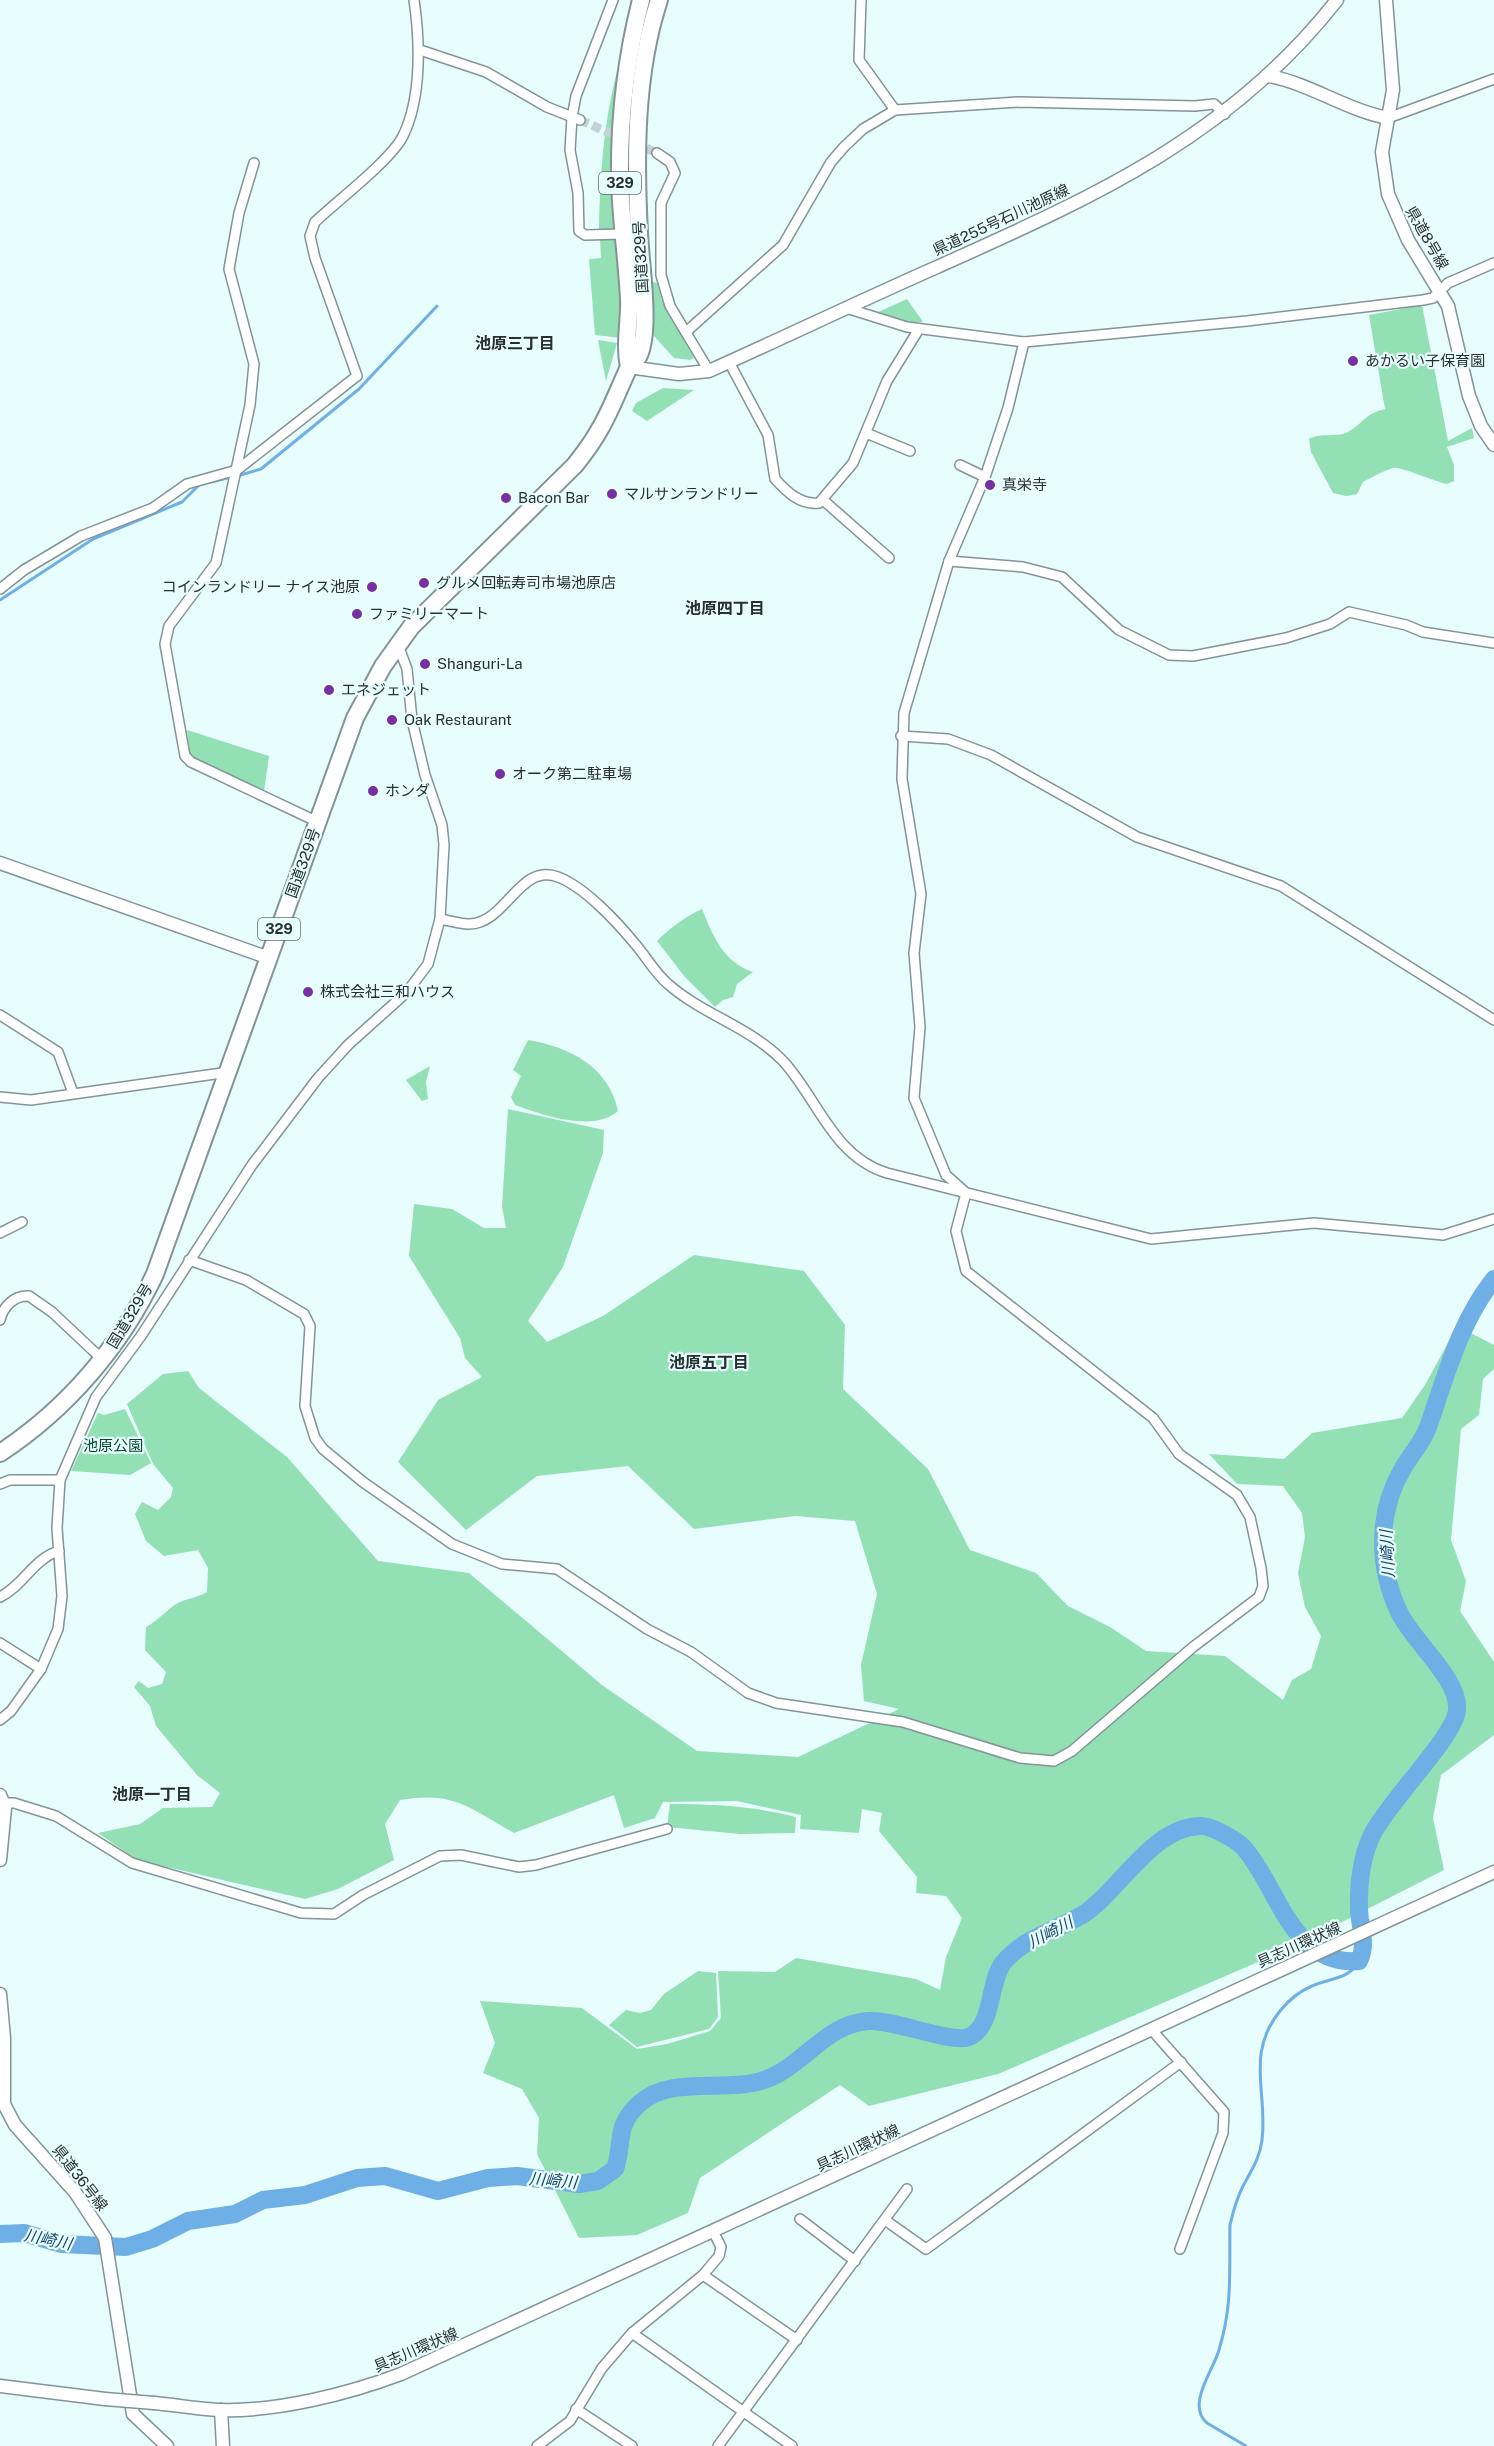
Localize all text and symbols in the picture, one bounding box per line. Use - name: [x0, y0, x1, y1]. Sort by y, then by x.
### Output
- road number: 329: [599, 172, 641, 194]
- street label: 県道255号石川池原線: [930, 181, 1072, 259]
- street label: 県道8号線: [1403, 203, 1452, 272]
- street label: 国道329号: [630, 220, 651, 294]
- district label: 池原三丁目: [475, 334, 555, 353]
- place label: あかるい子保育園: [1365, 352, 1485, 369]
- marker: あかるい子保育園: [1346, 354, 1360, 368]
- place label: 真栄寺: [1002, 476, 1047, 493]
- marker: 真栄寺: [983, 478, 997, 492]
- place label: マルサンランドリー: [624, 485, 759, 502]
- marker: マルサンランドリー: [605, 487, 619, 501]
- place label: Bacon Bar: [518, 489, 590, 506]
- marker: Bacon Bar: [499, 491, 513, 505]
- place label: グルメ回転寿司市場池原店: [436, 574, 616, 591]
- marker: グルメ回転寿司市場池原店: [417, 576, 431, 590]
- place label: コインランドリー ナイス池原: [162, 578, 360, 595]
- marker: コインランドリー ナイス池原: [365, 580, 379, 594]
- district label: 池原四丁目: [685, 599, 765, 618]
- place label: ファミリーマート: [369, 605, 489, 622]
- marker: ファミリーマート: [350, 607, 364, 621]
- place label: Shanguri-La: [437, 655, 523, 672]
- marker: Shanguri-La: [418, 657, 432, 671]
- place label: エネジェット: [341, 681, 431, 698]
- marker: エネジェット: [322, 683, 336, 697]
- place label: Oak Restaurant: [404, 711, 512, 728]
- marker: Oak Restaurant: [385, 713, 399, 727]
- place label: オーク第二駐車場: [512, 765, 632, 782]
- marker: オーク第二駐車場: [493, 767, 507, 781]
- place label: ホンダ: [385, 782, 430, 799]
- marker: ホンダ: [366, 784, 380, 798]
- street label: 国道329号: [282, 826, 323, 900]
- road number: 329: [258, 918, 300, 940]
- place label: 株式会社三和ハウス: [320, 983, 455, 1000]
- marker: 株式会社三和ハウス: [301, 985, 315, 999]
- street label: 国道329号: [104, 1280, 156, 1351]
- district label: 池原五丁目: [669, 1353, 749, 1372]
- park label: 池原公園: [83, 1437, 143, 1454]
- water label: 川崎川: [1377, 1528, 1398, 1578]
- district label: 池原一丁目: [112, 1785, 192, 1804]
- water label: 川崎川: [1025, 1912, 1078, 1952]
- street label: 具志川環状線: [1254, 1918, 1343, 1971]
- street label: 具志川環状線: [813, 2121, 902, 2174]
- street label: 県道36号線: [49, 2141, 111, 2214]
- water label: 川崎川: [528, 2169, 580, 2192]
- water label: 川崎川: [23, 2226, 75, 2254]
- street label: 具志川環状線: [371, 2324, 461, 2375]

